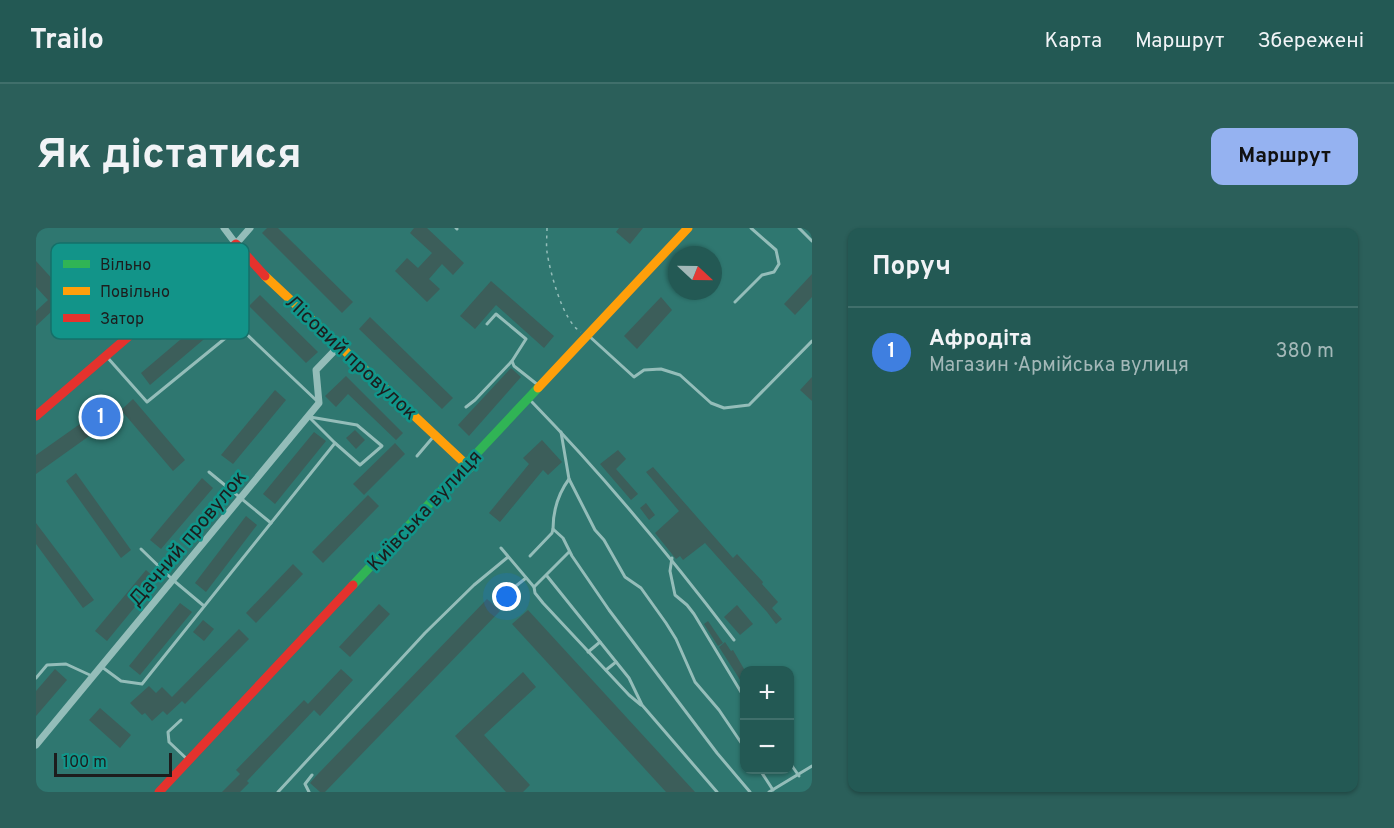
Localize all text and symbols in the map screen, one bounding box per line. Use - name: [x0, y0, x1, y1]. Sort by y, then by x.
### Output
- text: Trailo: [30, 23, 104, 59]
- text: Карта: [1045, 28, 1102, 55]
- text: Маршрут: [1135, 28, 1224, 55]
- text: Збережені: [1257, 28, 1364, 55]
- button: Маршрут: [1211, 128, 1358, 185]
- text: Як дістатися: [36, 130, 302, 183]
- legend: [51, 243, 249, 339]
- north arrow: [668, 246, 722, 300]
- text: Поруч: [872, 251, 951, 284]
- text: Вільно: [100, 256, 151, 276]
- text: Повільно: [100, 283, 170, 303]
- street label: Лісовий провулок: [279, 290, 423, 427]
- text: Затор: [100, 310, 144, 330]
- text: Афродіта: [929, 326, 1032, 353]
- text: 1: [888, 339, 896, 365]
- text: 380 m: [1275, 339, 1334, 365]
- text: Магазин · Армійська вулиця: [929, 353, 1189, 379]
- pin: 1: [82, 394, 120, 440]
- street label: Київська вулиця: [362, 445, 489, 578]
- street label: Дачний провулок: [124, 466, 253, 613]
- your location: [492, 582, 521, 611]
- map controls: [740, 666, 794, 774]
- button: +: [740, 666, 794, 720]
- button: −: [740, 720, 794, 774]
- scale bar: [54, 750, 172, 778]
- text: 100 m: [63, 753, 107, 773]

